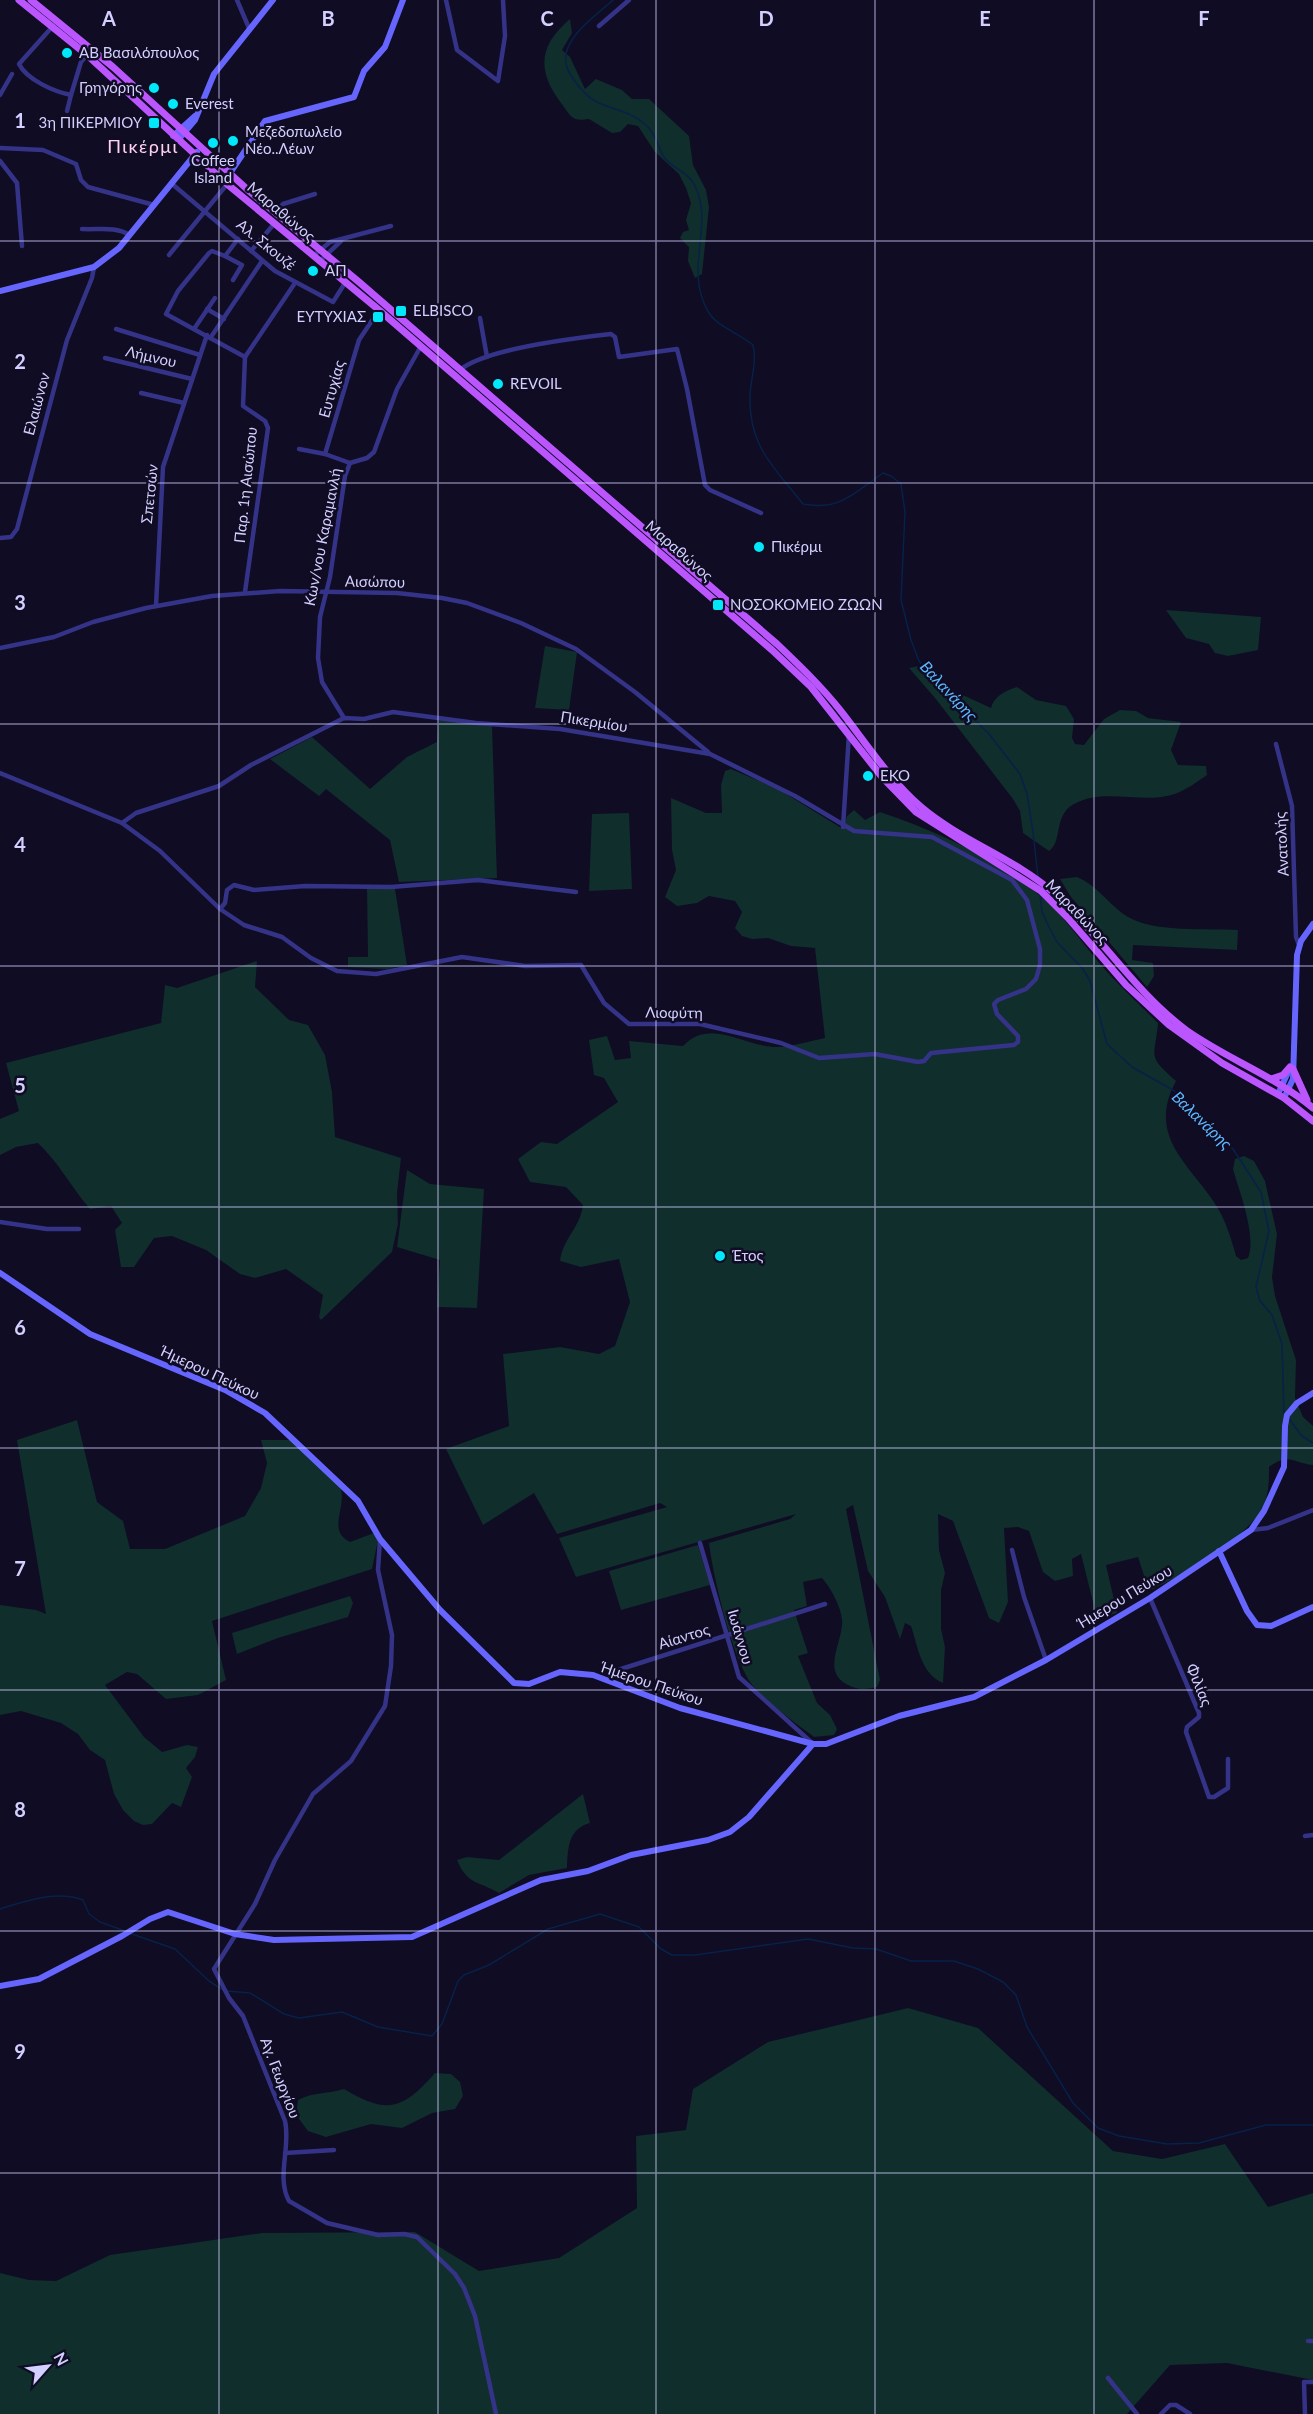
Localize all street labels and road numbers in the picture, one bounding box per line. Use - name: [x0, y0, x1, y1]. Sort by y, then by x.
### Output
- street label: Μαραθώνος: [244, 178, 319, 245]
- street label: Αλ. Σκουζέ: [233, 215, 300, 274]
- street label: Λήμνου: [124, 341, 178, 371]
- street label: Ευτυχίας: [314, 358, 348, 419]
- street label: Ελαιώνον: [19, 370, 53, 437]
- street label: Παρ. 1η Αισώπου: [230, 426, 260, 544]
- street label: Σπετσών: [137, 463, 161, 525]
- street label: Κων/νου Καραμανλή: [300, 466, 344, 607]
- street label: Μαραθώνος: [642, 516, 717, 584]
- street label: Αισώπου: [345, 571, 405, 591]
- street label: Πικερμίου: [559, 707, 629, 735]
- street label: Ανατολής: [1270, 811, 1292, 877]
- street label: Μαραθώνος: [1042, 875, 1113, 947]
- street label: Λιοφύτη: [645, 1002, 703, 1022]
- street label: Ήμερου Πεύκου: [157, 1341, 263, 1403]
- street label: Ήμερου Πεύκου: [1072, 1561, 1175, 1632]
- street label: Ιωάννου: [725, 1607, 757, 1666]
- street label: Αίαντος: [656, 1620, 712, 1652]
- street label: Ήμερου Πεύκου: [597, 1657, 706, 1709]
- street label: Φιλίας: [1183, 1661, 1217, 1709]
- street label: Αγ. Γεωργίου: [257, 2035, 305, 2121]

